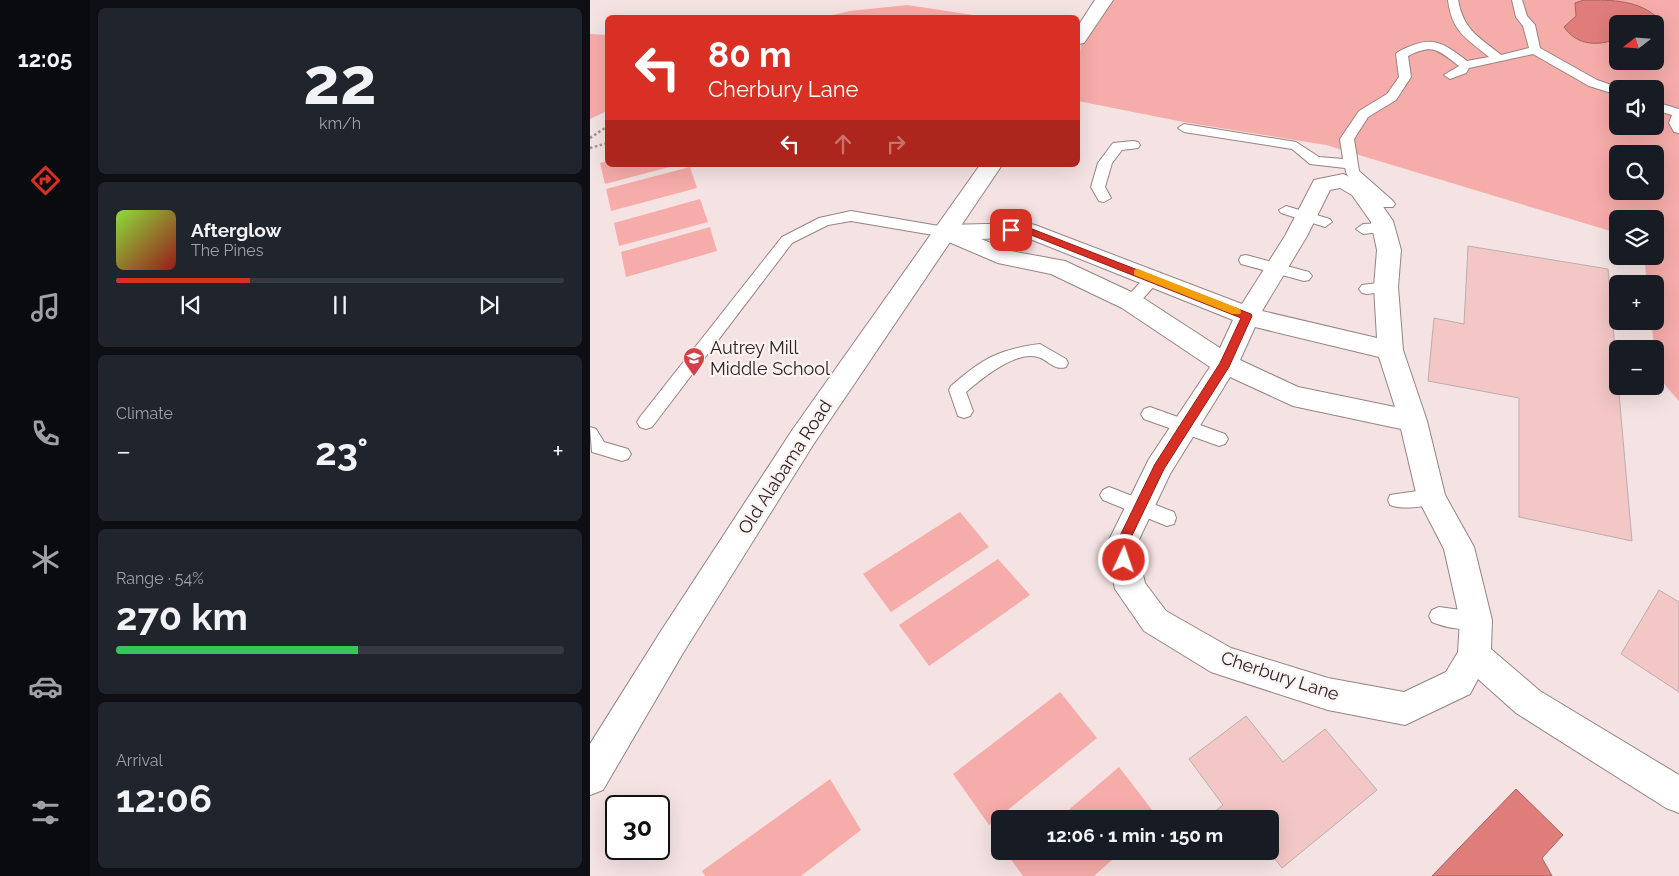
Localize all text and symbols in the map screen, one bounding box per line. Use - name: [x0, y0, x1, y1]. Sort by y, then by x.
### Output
- north arrow: [1609, 15, 1664, 70]
- map controls: [1609, 15, 1664, 395]
- text: 80 m: [708, 34, 792, 75]
- icon: left: [625, 35, 690, 100]
- text: 22: [303, 43, 377, 119]
- text: 12:05: [18, 46, 72, 72]
- text: Cherbury Lane: [708, 76, 858, 102]
- button: sound: [1609, 80, 1664, 135]
- text: km/h: [319, 114, 361, 133]
- icon: left: [776, 130, 804, 158]
- icon: ahead: [829, 130, 857, 158]
- icon: right: [882, 130, 910, 158]
- button: search: [1609, 145, 1664, 200]
- icon: directions: [28, 163, 63, 198]
- pin: [990, 209, 1032, 251]
- button: layers: [1609, 210, 1664, 265]
- icon: arrive: [997, 216, 1025, 244]
- text: Afterglow: [191, 219, 281, 241]
- text: The Pines: [191, 241, 263, 260]
- button: +: [1609, 275, 1664, 330]
- icon: music: [28, 290, 63, 325]
- icon: previous: [177, 291, 205, 319]
- icon: pause: [326, 291, 354, 319]
- icon: next: [475, 291, 503, 319]
- place label: Autrey Mill Middle School: [710, 337, 830, 379]
- button: −: [1609, 340, 1664, 395]
- school or university icon: Autrey Mill Middle School: [682, 346, 706, 377]
- street label: Old Alabama Road: [733, 396, 836, 538]
- text: Climate: [116, 404, 173, 423]
- icon: phone: [28, 416, 63, 451]
- text: 23°: [315, 429, 368, 474]
- text: −: [116, 435, 131, 468]
- text: +: [552, 435, 564, 468]
- position arrow: [1097, 533, 1149, 585]
- icon: climate: [28, 542, 63, 577]
- text: Range · 54%: [116, 569, 204, 588]
- text: 270 km: [116, 594, 248, 639]
- street label: Cherbury Lane: [1218, 647, 1342, 705]
- icon: car: [28, 669, 63, 704]
- text: Arrival: [116, 751, 163, 770]
- text: 12:06: [116, 776, 212, 821]
- icon: filters: [28, 795, 63, 830]
- speed limit sign: 30: [605, 795, 670, 860]
- text: 12:06 · 1 min · 150 m: [1047, 824, 1223, 846]

